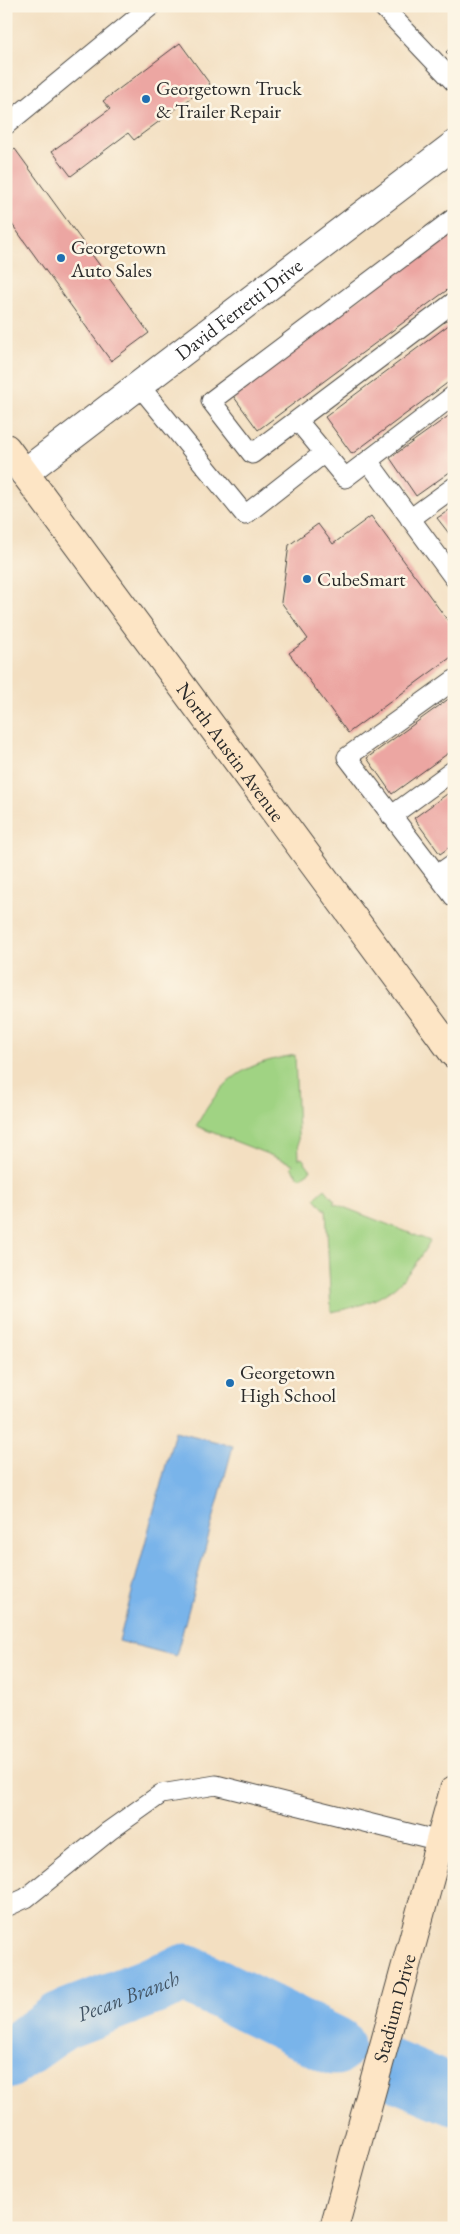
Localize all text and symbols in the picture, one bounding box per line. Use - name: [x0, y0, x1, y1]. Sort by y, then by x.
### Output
- place label: Georgetown Truck & Trailer Repair: [156, 75, 302, 124]
- marker: Georgetown Truck & Trailer Repair: [140, 93, 152, 105]
- place label: Georgetown Auto Sales: [70, 234, 167, 283]
- marker: Georgetown Auto Sales: [55, 252, 67, 264]
- street label: David Ferretti Drive: [170, 252, 308, 366]
- place label: CubeSmart: [317, 566, 406, 592]
- marker: CubeSmart: [301, 573, 313, 585]
- street label: North Austin Avenue: [171, 677, 291, 827]
- place label: Georgetown High School: [240, 1359, 336, 1408]
- marker: Georgetown High School: [224, 1377, 236, 1389]
- street label: Stadium Drive: [367, 1951, 422, 2065]
- water label: Pecan Branch: [73, 1963, 183, 2027]

